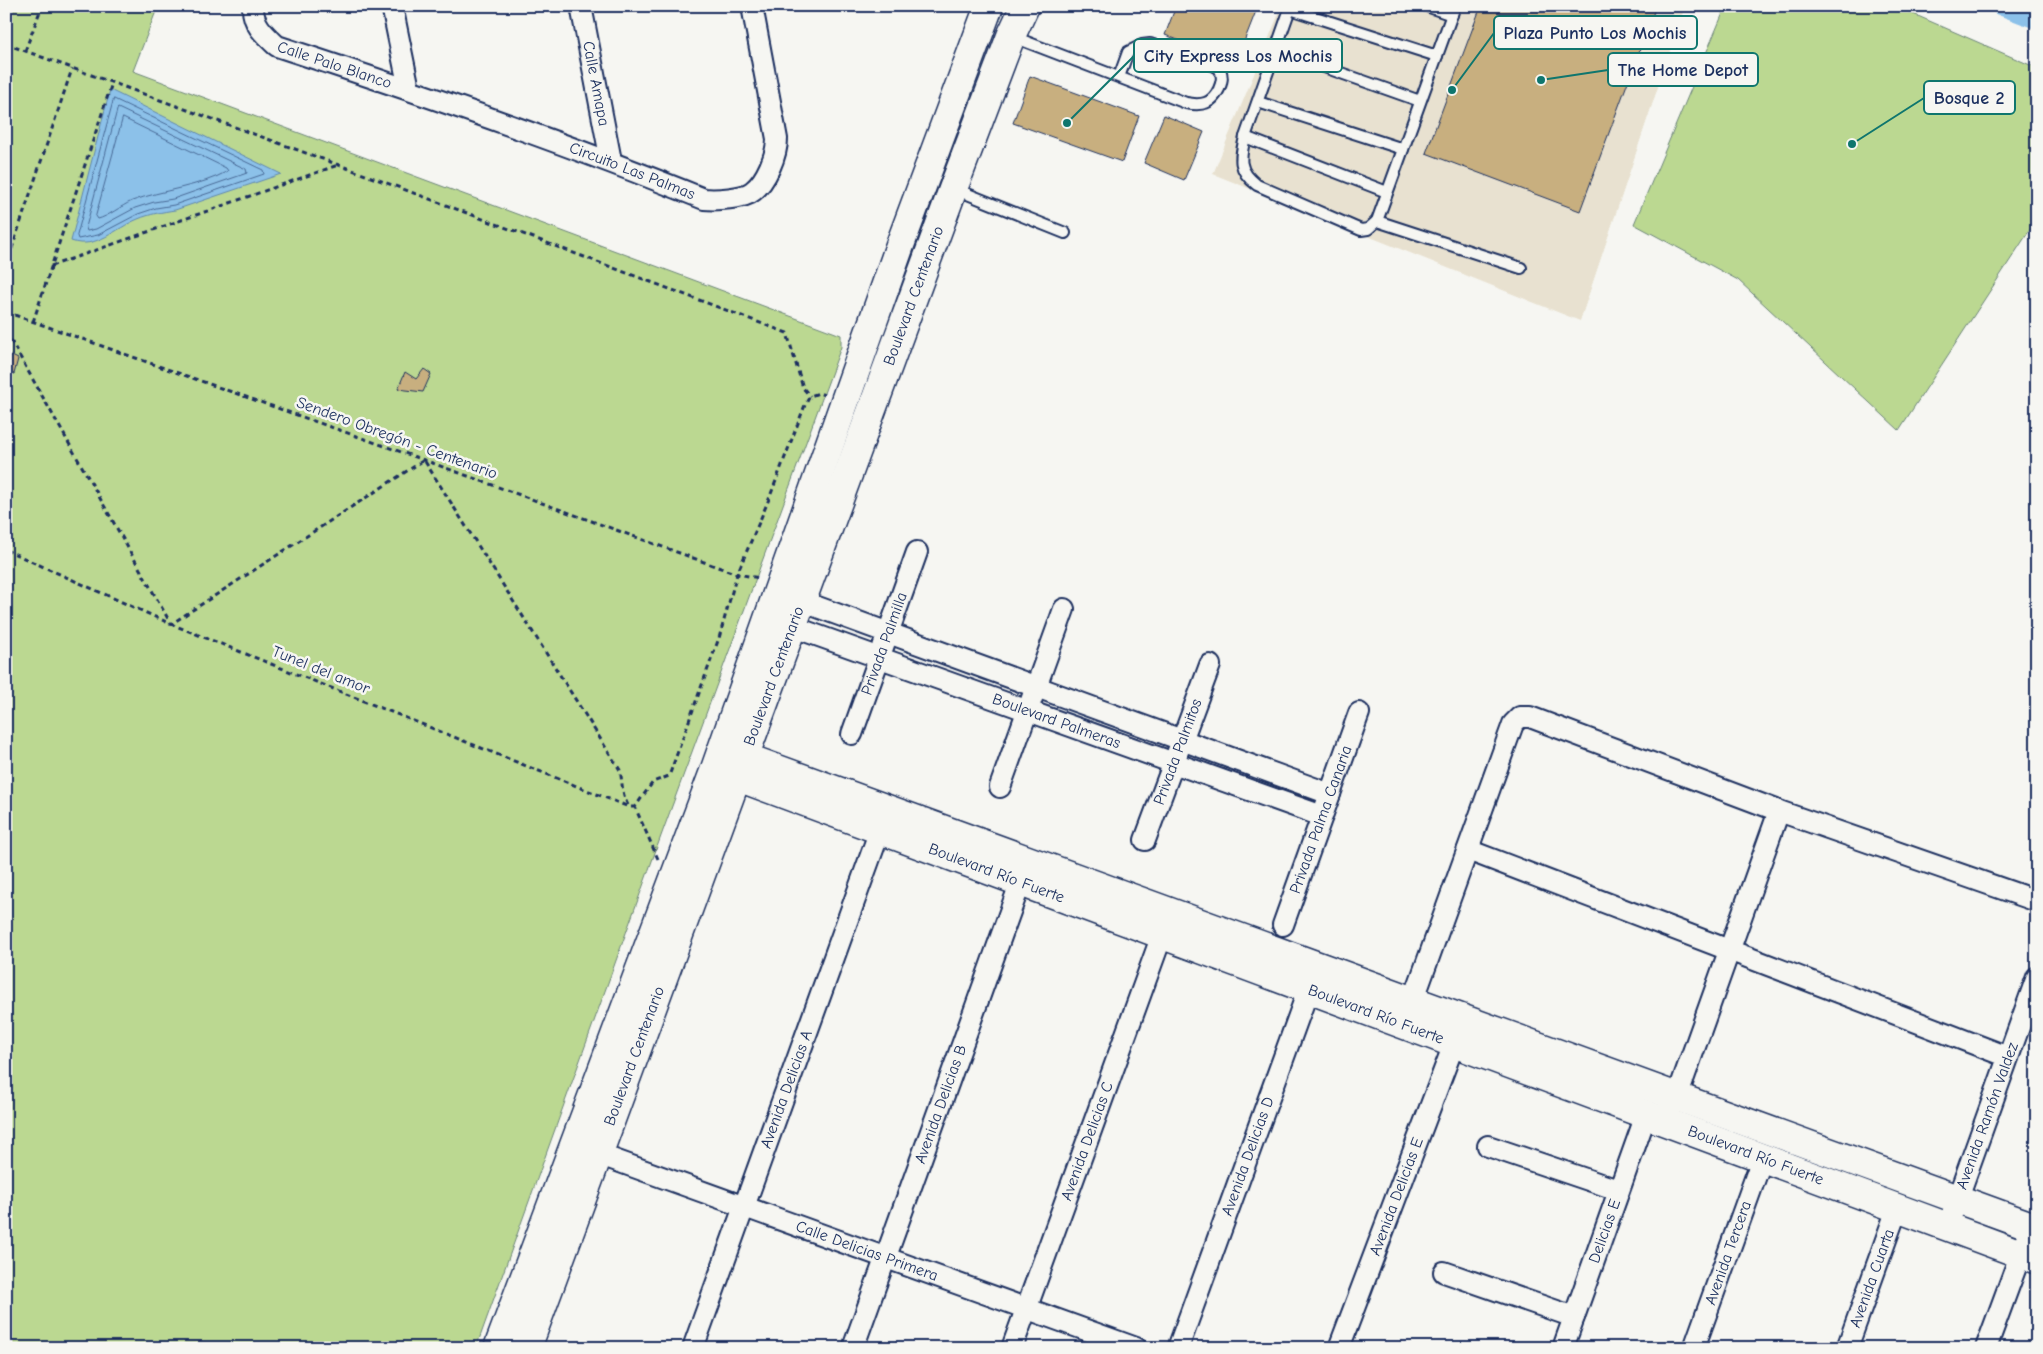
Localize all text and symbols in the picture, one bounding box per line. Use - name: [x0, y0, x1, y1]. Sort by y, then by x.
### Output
- callout: Plaza Punto Los Mochis: [1494, 16, 1697, 49]
- text: Plaza Punto Los Mochis: [1504, 23, 1687, 44]
- street label: Calle Palo Blanco: [275, 38, 394, 92]
- callout: City Express Los Mochis: [1134, 39, 1342, 72]
- street label: Calle Amapa: [579, 40, 613, 128]
- text: City Express Los Mochis: [1144, 46, 1332, 67]
- callout: The Home Depot: [1608, 53, 1758, 86]
- text: The Home Depot: [1618, 60, 1749, 81]
- callout: Bosque 2: [1924, 81, 2015, 114]
- text: Bosque 2: [1934, 88, 2004, 109]
- street label: Circuito Las Palmas: [567, 139, 698, 204]
- street label: Boulevard Centenario: [880, 224, 948, 368]
- street label: Sendero Obregón - Centenario: [294, 393, 500, 483]
- street label: Privada Palmilla: [858, 590, 911, 697]
- street label: Boulevard Centenario: [740, 604, 808, 748]
- street label: Tunel del amor: [269, 642, 373, 698]
- street label: Boulevard Palmeras: [990, 690, 1123, 752]
- street label: Privada Palmitos: [1150, 696, 1206, 807]
- street label: Privada Palma Canaria: [1286, 743, 1356, 896]
- street label: Boulevard Río Fuerte: [926, 840, 1067, 907]
- street label: Boulevard Río Fuerte: [1306, 981, 1446, 1048]
- street label: Boulevard Centenario: [600, 984, 668, 1128]
- street label: Avenida Delicias A: [757, 1028, 816, 1151]
- street label: Avenida Ramón Valdez: [1953, 1040, 2022, 1192]
- street label: Avenida Delicias B: [911, 1042, 970, 1166]
- street label: Avenida Delicias C: [1057, 1079, 1117, 1203]
- street label: Avenida Delicias D: [1218, 1094, 1278, 1218]
- street label: Boulevard Río Fuerte: [1685, 1122, 1826, 1189]
- street label: Avenida Delicias E: [1366, 1135, 1427, 1258]
- street label: Delicias E: [1585, 1196, 1624, 1266]
- street label: Avenida Tercera: [1701, 1198, 1755, 1307]
- street label: Calle Delicias Primera: [793, 1217, 941, 1285]
- street label: Avenida Cuarta: [1846, 1227, 1898, 1330]

